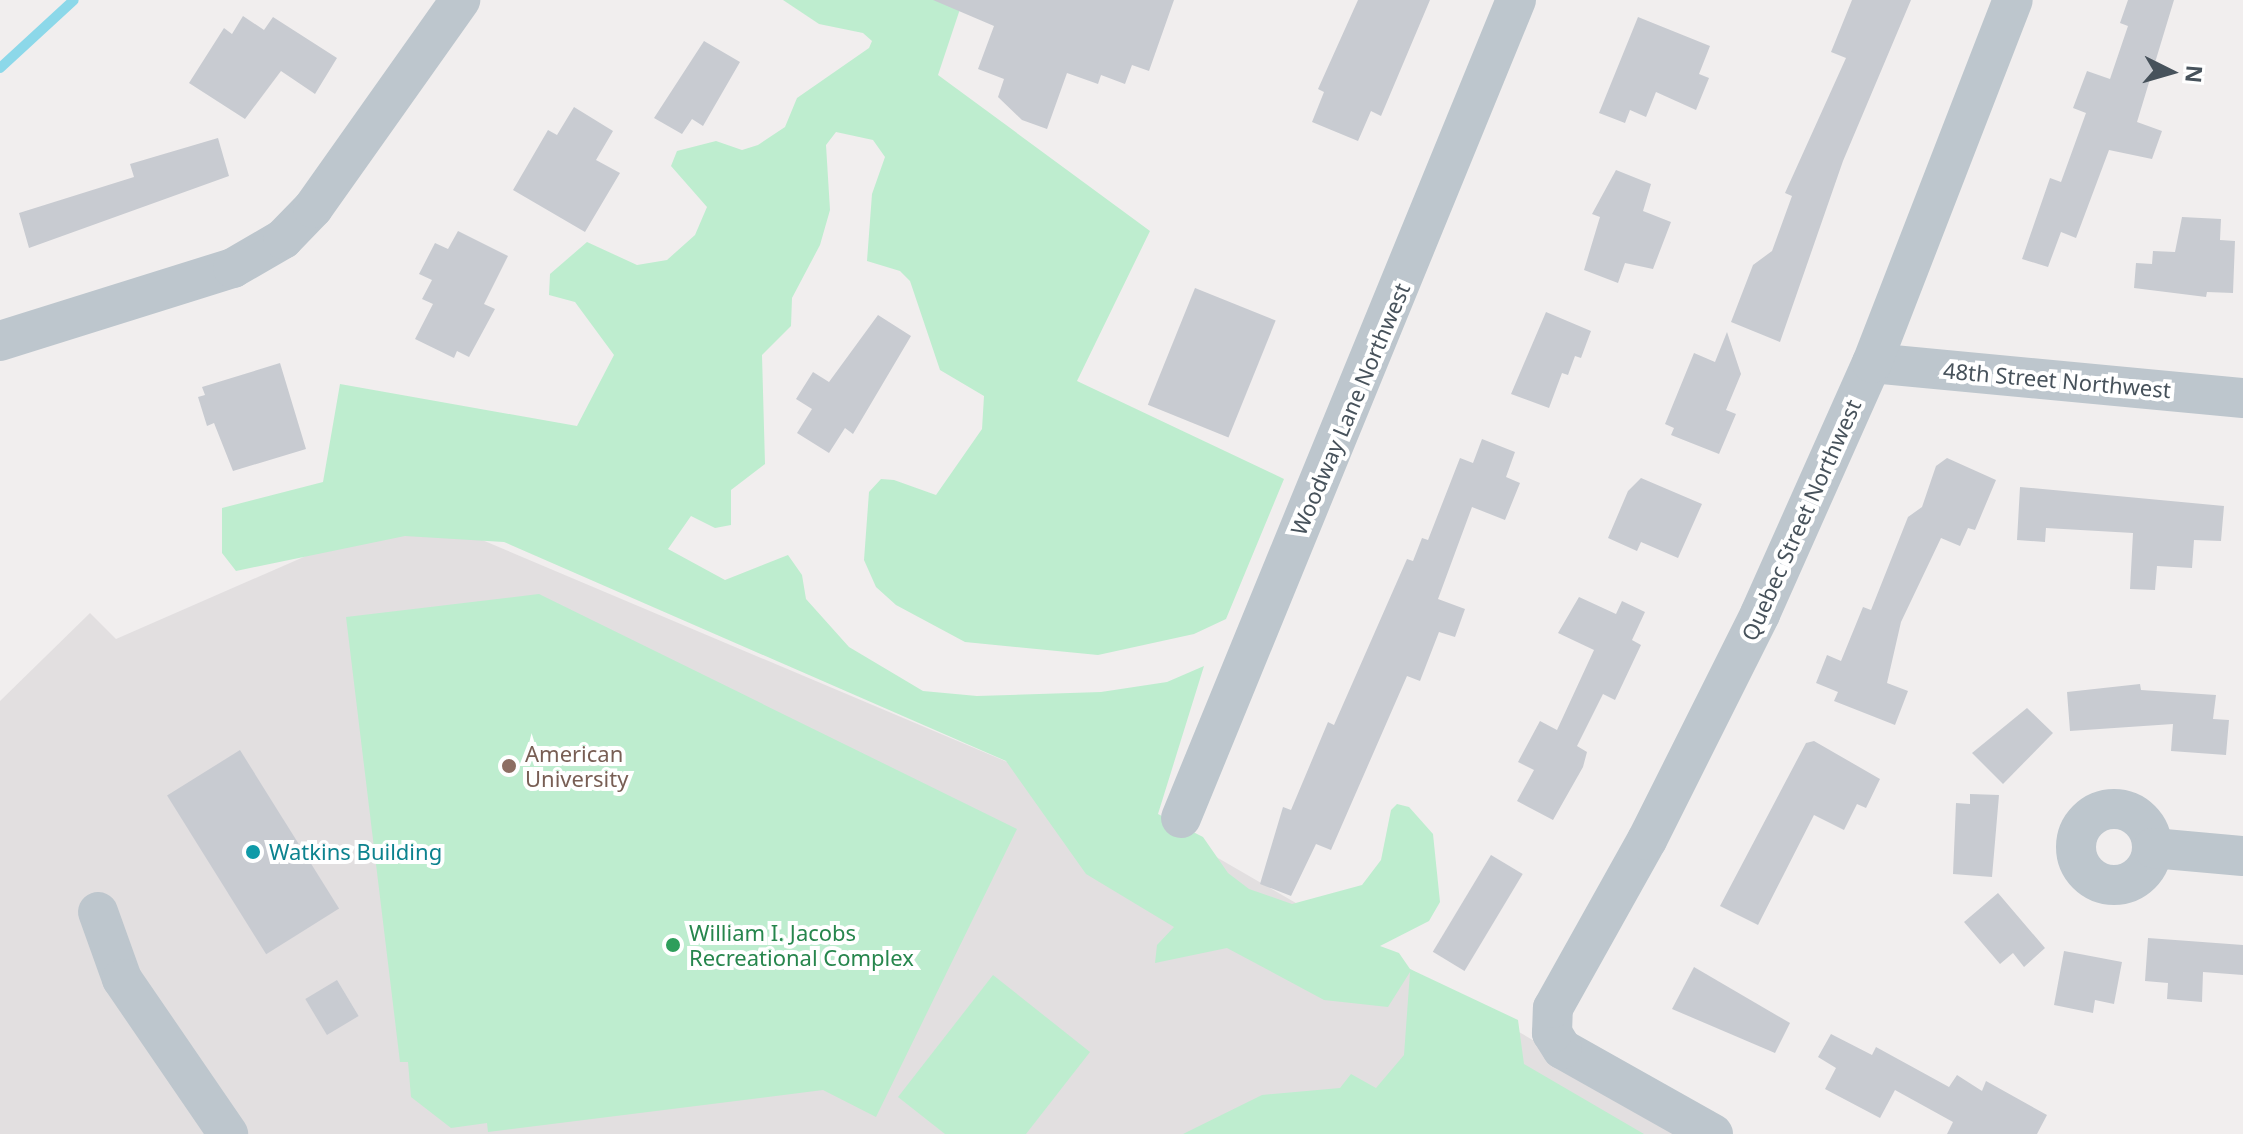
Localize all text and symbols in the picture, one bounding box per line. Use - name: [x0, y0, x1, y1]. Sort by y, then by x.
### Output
- north arrow: [2131, 32, 2211, 112]
- text: N: [2179, 64, 2211, 84]
- street label: Woodway Lane Northwest: [1285, 279, 1415, 539]
- street label: 48th Street Northwest: [1942, 357, 2172, 403]
- street label: Quebec Street Northwest: [1736, 395, 1866, 645]
- place label: American University: [525, 740, 628, 792]
- marker: American University: [500, 757, 518, 775]
- place label: Watkins Building: [269, 839, 442, 865]
- marker: Watkins Building: [244, 843, 262, 861]
- place label: William I. Jacobs Recreational Complex: [689, 919, 914, 970]
- marker: William I. Jacobs Recreational Complex: [664, 936, 682, 954]

